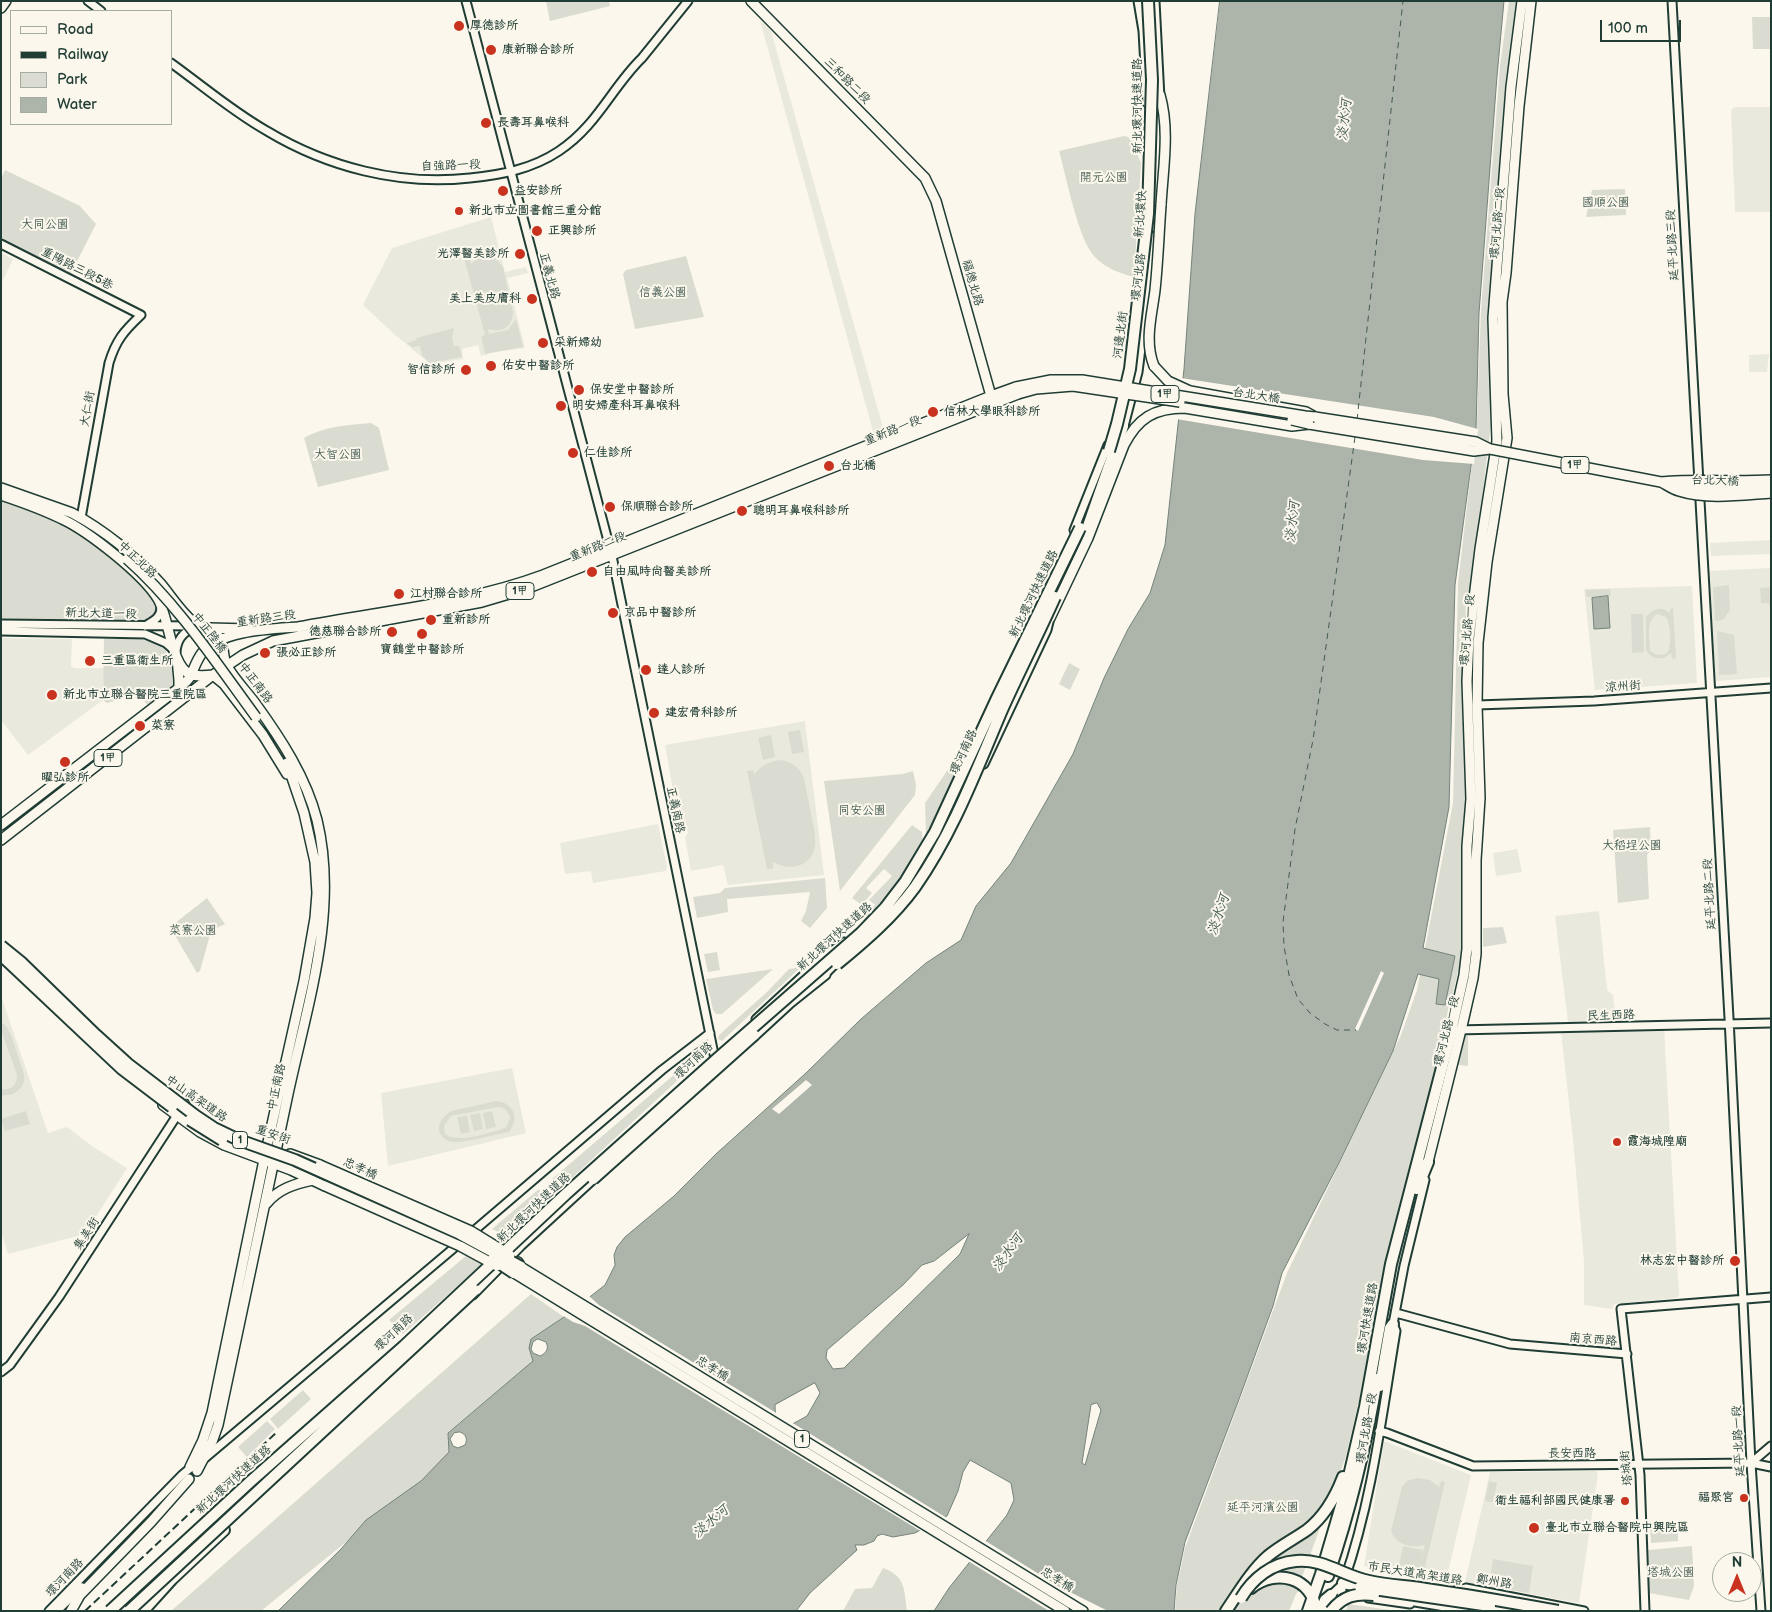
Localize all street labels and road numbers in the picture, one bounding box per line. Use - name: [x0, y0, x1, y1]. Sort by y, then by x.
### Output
- street label: 三和路二段: [821, 55, 873, 107]
- street label: 新北環河快速道路: [1131, 58, 1145, 154]
- street label: 自強路一段: [421, 158, 481, 174]
- street label: 環河北路二段: [1488, 187, 1508, 259]
- street label: 新北環快: [1132, 190, 1150, 238]
- street label: 延平北路三段: [1664, 209, 1682, 281]
- street label: 重陽路三段5巷: [39, 245, 115, 293]
- street label: 正義北路: [536, 251, 562, 301]
- street label: 環河北路: [1129, 252, 1149, 302]
- street label: 福德北路: [958, 258, 986, 308]
- street label: 河邊北街: [1111, 310, 1131, 360]
- street label: 台北大橋: [1231, 385, 1281, 407]
- road number: 1甲: [1151, 386, 1179, 402]
- street label: 大仁街: [78, 390, 98, 428]
- street label: 重新路一段: [862, 413, 924, 449]
- road number: 1甲: [1561, 456, 1589, 474]
- street label: 台北大橋: [1691, 473, 1739, 489]
- street label: 重新路二段: [567, 529, 629, 565]
- street label: 中正北路: [115, 538, 159, 582]
- street label: 新北環河快速道路: [1006, 548, 1062, 640]
- road number: 1甲: [506, 582, 534, 600]
- street label: 環河北路一段: [1458, 594, 1478, 666]
- street label: 新北大道一段: [65, 606, 137, 622]
- street label: 重新路三段: [235, 608, 297, 630]
- street label: 中正陸橋: [189, 610, 229, 656]
- street label: 中正南路: [235, 659, 275, 707]
- street label: 涼州街: [1605, 679, 1641, 695]
- street label: 環河南路: [947, 727, 981, 777]
- road number: 1甲: [94, 750, 122, 766]
- street label: 正義南路: [663, 785, 687, 835]
- street label: 延平北路二段: [1701, 858, 1719, 930]
- street label: 新北環河快速道路: [795, 900, 875, 974]
- street label: 環河北路一段: [1431, 994, 1463, 1068]
- street label: 民生西路: [1587, 1008, 1635, 1024]
- street label: 環河南路: [672, 1039, 716, 1083]
- street label: 中正南路: [265, 1062, 289, 1112]
- street label: 中山高架道路: [162, 1072, 230, 1126]
- street label: 重安街: [254, 1122, 292, 1148]
- road number: 1: [232, 1132, 248, 1148]
- street label: 忠孝橋: [341, 1155, 379, 1183]
- street label: 新北環河快速道路: [494, 1170, 574, 1246]
- street label: 集美街: [71, 1215, 103, 1253]
- street label: 環河快速道路: [1355, 1281, 1381, 1355]
- street label: 環河南路: [372, 1311, 416, 1355]
- street label: 南京西路: [1568, 1331, 1618, 1349]
- street label: 忠孝橋: [693, 1354, 731, 1384]
- street label: 環河北路一段: [1354, 1391, 1380, 1465]
- street label: 延平北路一段: [1730, 1405, 1748, 1477]
- road number: 1: [794, 1430, 810, 1448]
- street label: 新北環河快速道路: [194, 1443, 274, 1517]
- street label: 長安西路: [1548, 1447, 1596, 1461]
- street label: 塔城街: [1618, 1449, 1636, 1487]
- street label: 環河南路: [43, 1556, 87, 1600]
- street label: 市民大道高架道路: [1366, 1559, 1464, 1589]
- street label: 忠孝橋: [1038, 1565, 1076, 1595]
- street label: 鄭州路: [1475, 1572, 1513, 1592]

